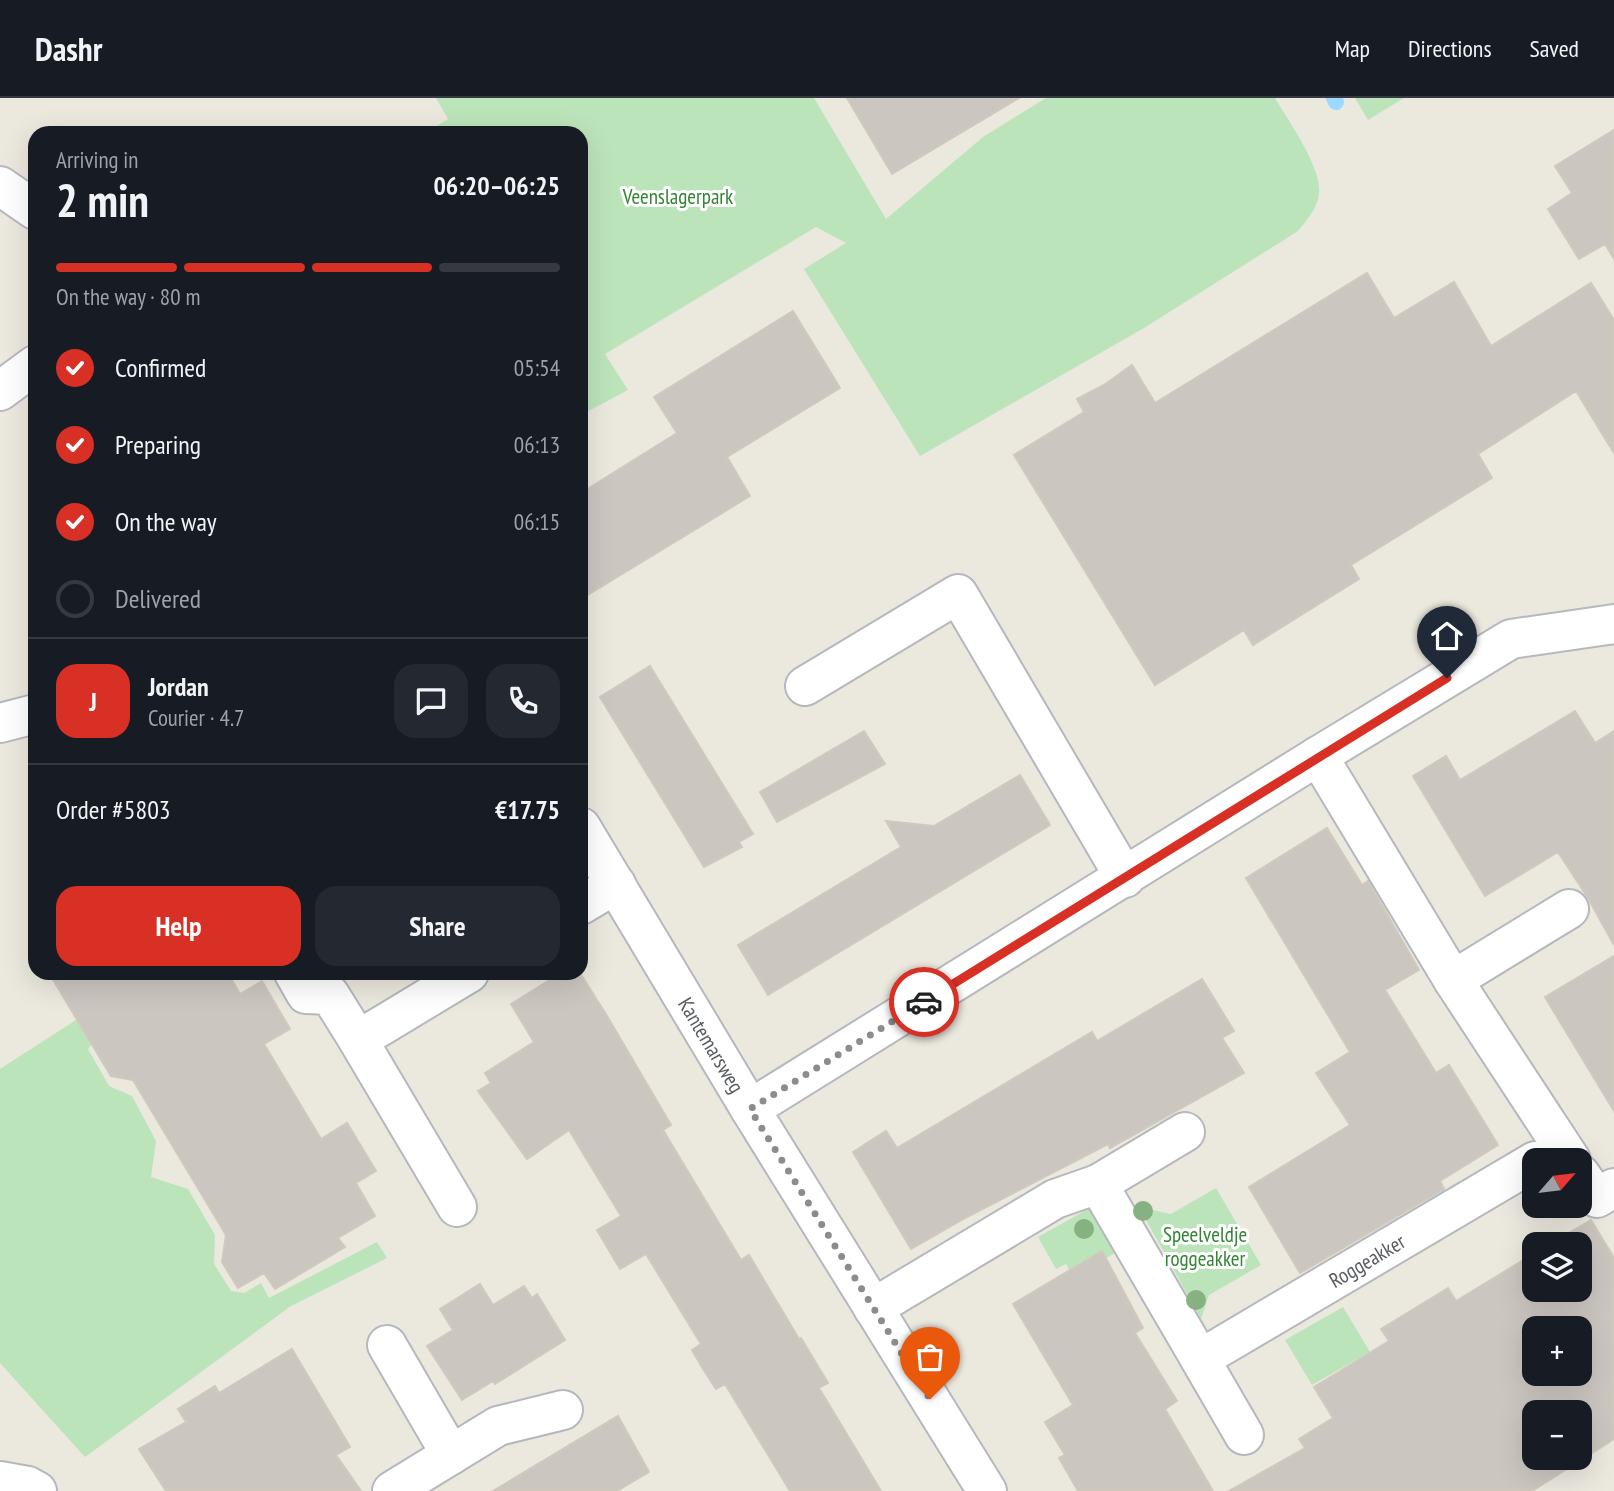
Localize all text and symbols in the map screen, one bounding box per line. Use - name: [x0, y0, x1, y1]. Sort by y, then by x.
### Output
- text: Dashr: [35, 27, 102, 70]
- text: Map: [1335, 33, 1370, 64]
- text: Directions: [1408, 33, 1492, 64]
- text: Saved: [1530, 33, 1579, 64]
- text: Arriving in: [56, 145, 138, 174]
- text: 06:20–06:25: [433, 169, 560, 202]
- text: 2 min: [56, 170, 149, 230]
- park label: Veenslagerpark: [622, 183, 733, 210]
- text: On the way · 80 m: [56, 282, 200, 311]
- icon: check: [56, 349, 94, 387]
- text: Confirmed: [115, 351, 206, 384]
- text: 05:54: [514, 353, 560, 382]
- icon: check: [56, 426, 94, 464]
- text: Preparing: [115, 428, 201, 461]
- text: 06:13: [514, 430, 560, 459]
- icon: check: [56, 503, 94, 541]
- text: On the way: [115, 505, 217, 538]
- text: 06:15: [514, 507, 560, 536]
- text: Delivered: [115, 582, 201, 615]
- pin: [1417, 606, 1477, 678]
- icon: home: [1428, 617, 1466, 655]
- button: chat: [394, 664, 468, 738]
- button: phone: [486, 664, 560, 738]
- text: Jordan: [148, 670, 209, 703]
- text: J: [89, 685, 97, 718]
- text: Courier · 4.7: [148, 703, 244, 732]
- text: Order #5803: [56, 793, 171, 826]
- text: €17.75: [495, 793, 560, 826]
- button: Help: [56, 886, 301, 966]
- button: Share: [315, 886, 560, 966]
- courier: [889, 967, 959, 1037]
- icon: car: [905, 983, 943, 1021]
- street label: Kantemarsweg: [673, 992, 751, 1098]
- north arrow: [1522, 1148, 1592, 1218]
- map controls: [1522, 1148, 1592, 1470]
- park label: Speelveldje roggeakker: [1163, 1221, 1247, 1272]
- street label: Roggeakker: [1324, 1227, 1410, 1293]
- button: layers: [1522, 1232, 1592, 1302]
- button: +: [1522, 1316, 1592, 1386]
- pin: [900, 1327, 960, 1399]
- icon: bag: [911, 1338, 949, 1376]
- button: −: [1522, 1400, 1592, 1470]

